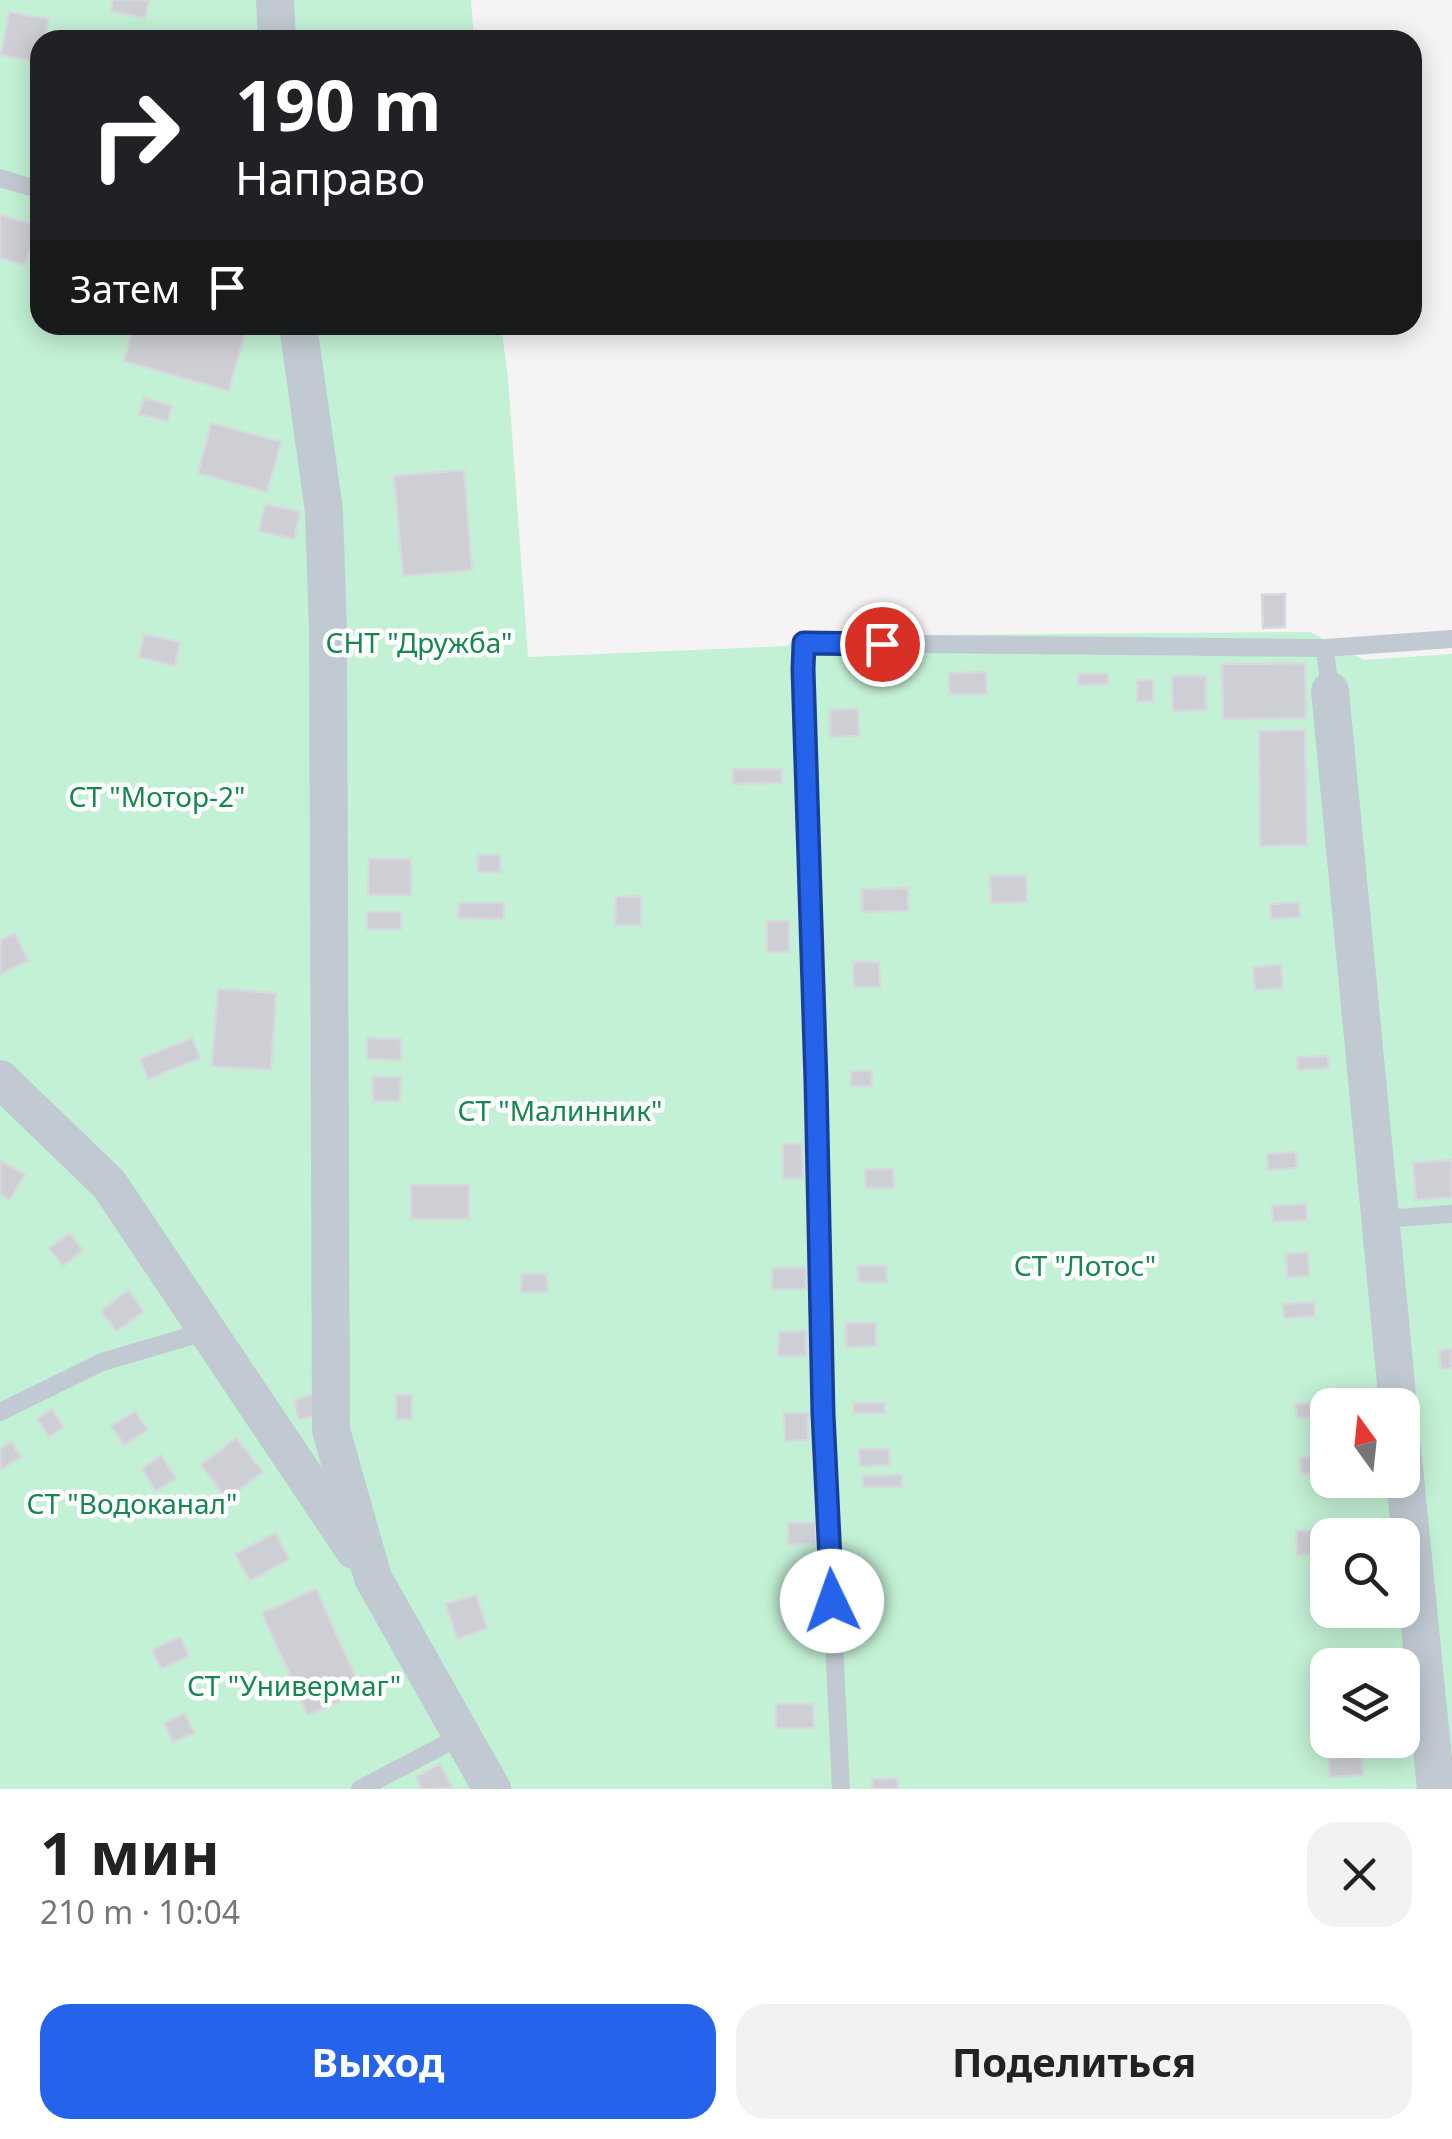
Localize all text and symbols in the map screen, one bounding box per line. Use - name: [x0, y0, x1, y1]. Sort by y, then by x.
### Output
- text: 190 m: [235, 56, 442, 152]
- icon: right: [70, 70, 200, 200]
- text: Направо: [235, 147, 425, 208]
- icon: arrive: [200, 260, 255, 315]
- text: Затем: [70, 262, 180, 314]
- pin: [840, 602, 925, 687]
- icon: arrive: [855, 617, 910, 672]
- park label: СНТ "Дружба": [326, 623, 512, 661]
- park label: СТ "Мотор-2": [69, 777, 245, 815]
- park label: СТ "Малинник": [457, 1091, 663, 1129]
- park label: СТ "Лотос": [1014, 1246, 1156, 1284]
- north arrow: [1310, 1388, 1420, 1498]
- map controls: [1310, 1388, 1420, 1758]
- park label: СТ "Водоканал": [27, 1484, 237, 1522]
- button: search: [1310, 1518, 1420, 1628]
- position arrow: [780, 1549, 884, 1653]
- button: layers: [1310, 1648, 1420, 1758]
- park label: СТ "Универмаг": [187, 1666, 401, 1704]
- text: 1 мин: [40, 1811, 220, 1893]
- button: close: [1307, 1822, 1412, 1927]
- text: 210 m · 10:04: [40, 1890, 240, 1933]
- button: Выход: [40, 2004, 716, 2119]
- button: Поделиться: [736, 2004, 1412, 2119]

